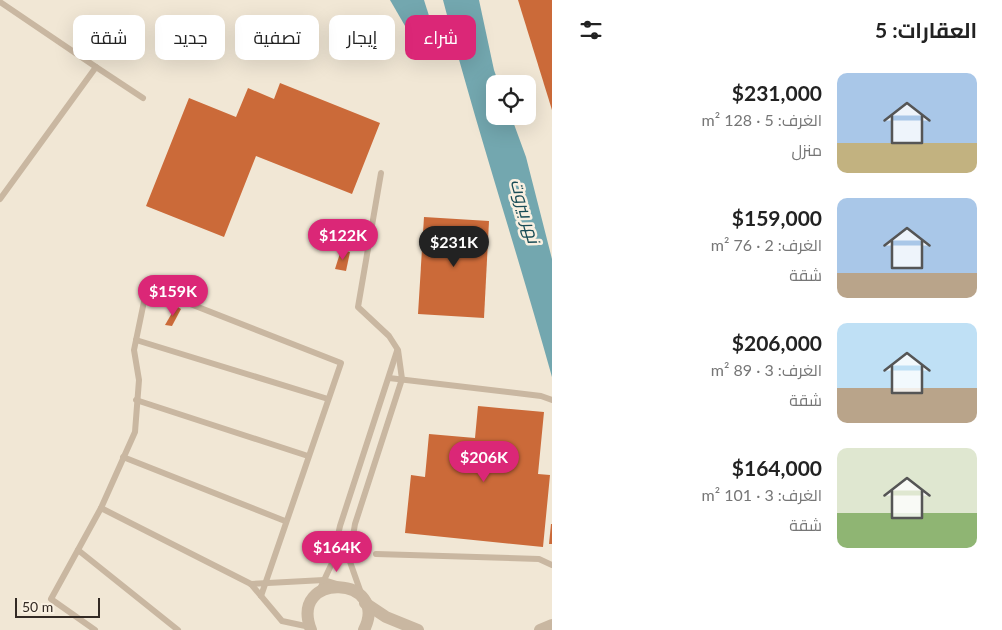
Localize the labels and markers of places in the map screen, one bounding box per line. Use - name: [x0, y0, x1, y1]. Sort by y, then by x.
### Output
- pin: $122K: [308, 218, 378, 261]
- pin: $231K: [419, 226, 489, 268]
- pin: $159K: [138, 274, 208, 317]
- pin: $206K: [449, 440, 519, 483]
- pin: $164K: [302, 530, 372, 573]

